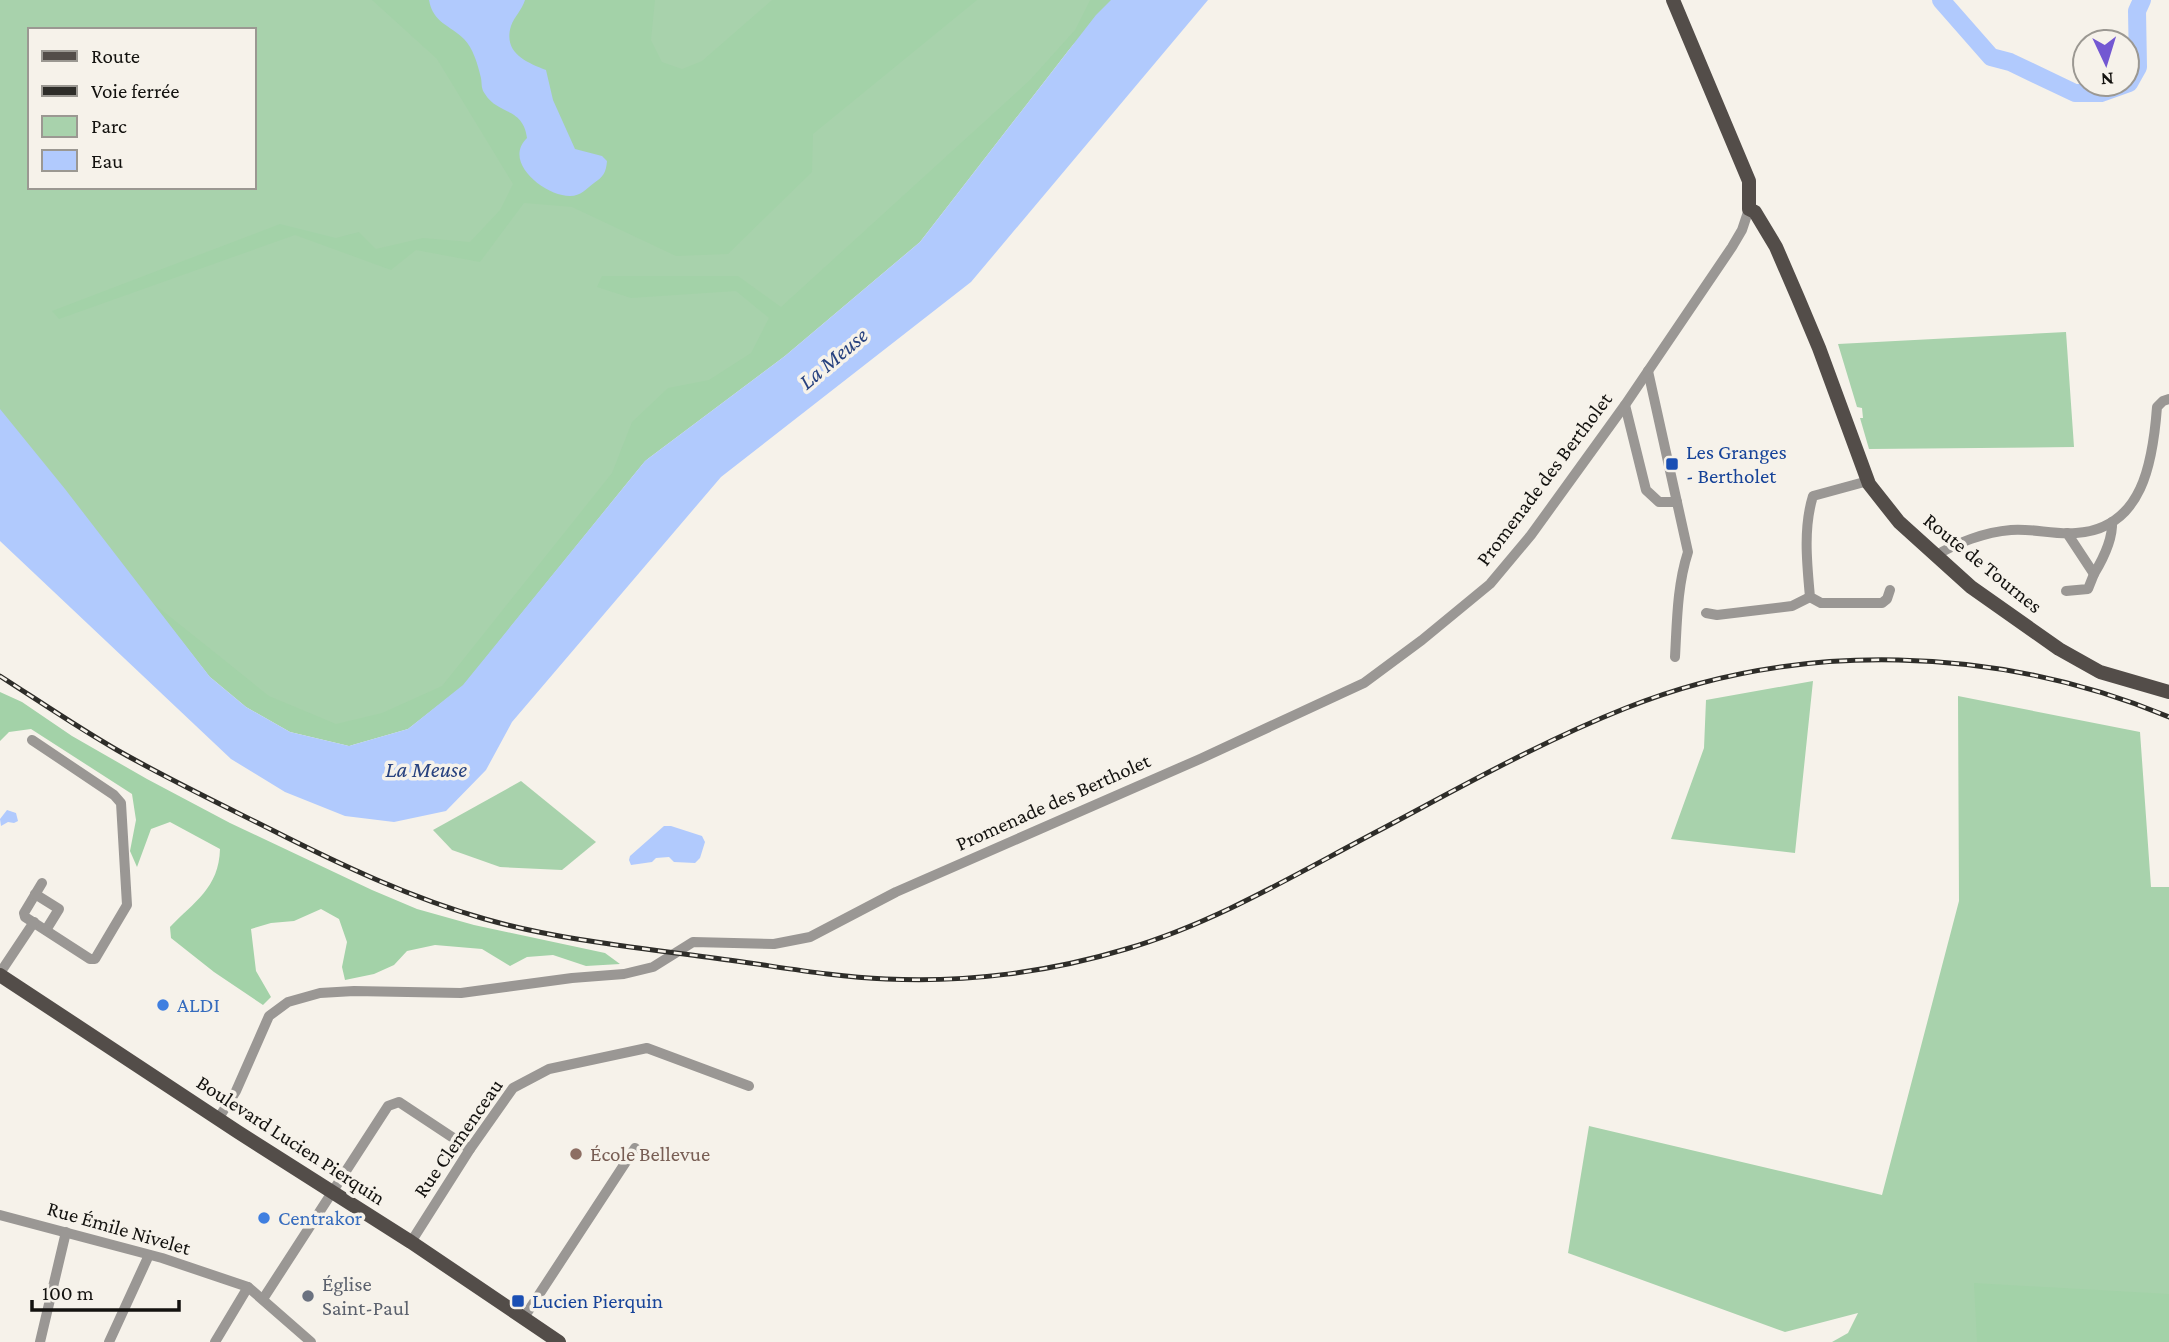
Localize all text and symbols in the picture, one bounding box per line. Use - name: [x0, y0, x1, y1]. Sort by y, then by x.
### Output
- legend: [28, 28, 256, 189]
- north arrow: [2071, 28, 2141, 98]
- text: Route: [91, 44, 140, 68]
- text: N: [2100, 69, 2114, 90]
- text: Voie ferrée: [91, 79, 179, 103]
- text: Parc: [91, 114, 127, 138]
- text: Eau: [91, 149, 123, 173]
- water label: La Meuse: [793, 322, 873, 394]
- street label: Promenade des Bertholet: [1471, 387, 1617, 570]
- place label: Les Granges - Bertholet: [1686, 440, 1787, 488]
- marker: Les Granges - Bertholet: [1664, 456, 1680, 472]
- street label: Route de Tournes: [1919, 508, 2047, 618]
- street label: Promenade des Bertholet: [952, 748, 1155, 856]
- water label: La Meuse: [385, 756, 467, 782]
- place label: ALDI: [177, 993, 220, 1017]
- marker: ALDI: [155, 997, 171, 1013]
- street label: Boulevard Lucien Pierquin: [192, 1070, 390, 1210]
- street label: Rue Clemenceau: [408, 1074, 508, 1202]
- place label: École Bellevue: [590, 1142, 710, 1166]
- marker: École Bellevue: [568, 1146, 584, 1162]
- street label: Rue Émile Nivelet: [45, 1196, 194, 1260]
- place label: Centrakor: [278, 1206, 363, 1230]
- marker: Centrakor: [256, 1210, 272, 1226]
- scale bar: [32, 1268, 178, 1312]
- place label: Église Saint-Paul: [322, 1272, 409, 1320]
- text: 100 m: [42, 1281, 94, 1305]
- marker: Église Saint-Paul: [300, 1288, 316, 1304]
- place label: Lucien Pierquin: [532, 1289, 663, 1313]
- marker: Lucien Pierquin: [510, 1293, 526, 1309]

